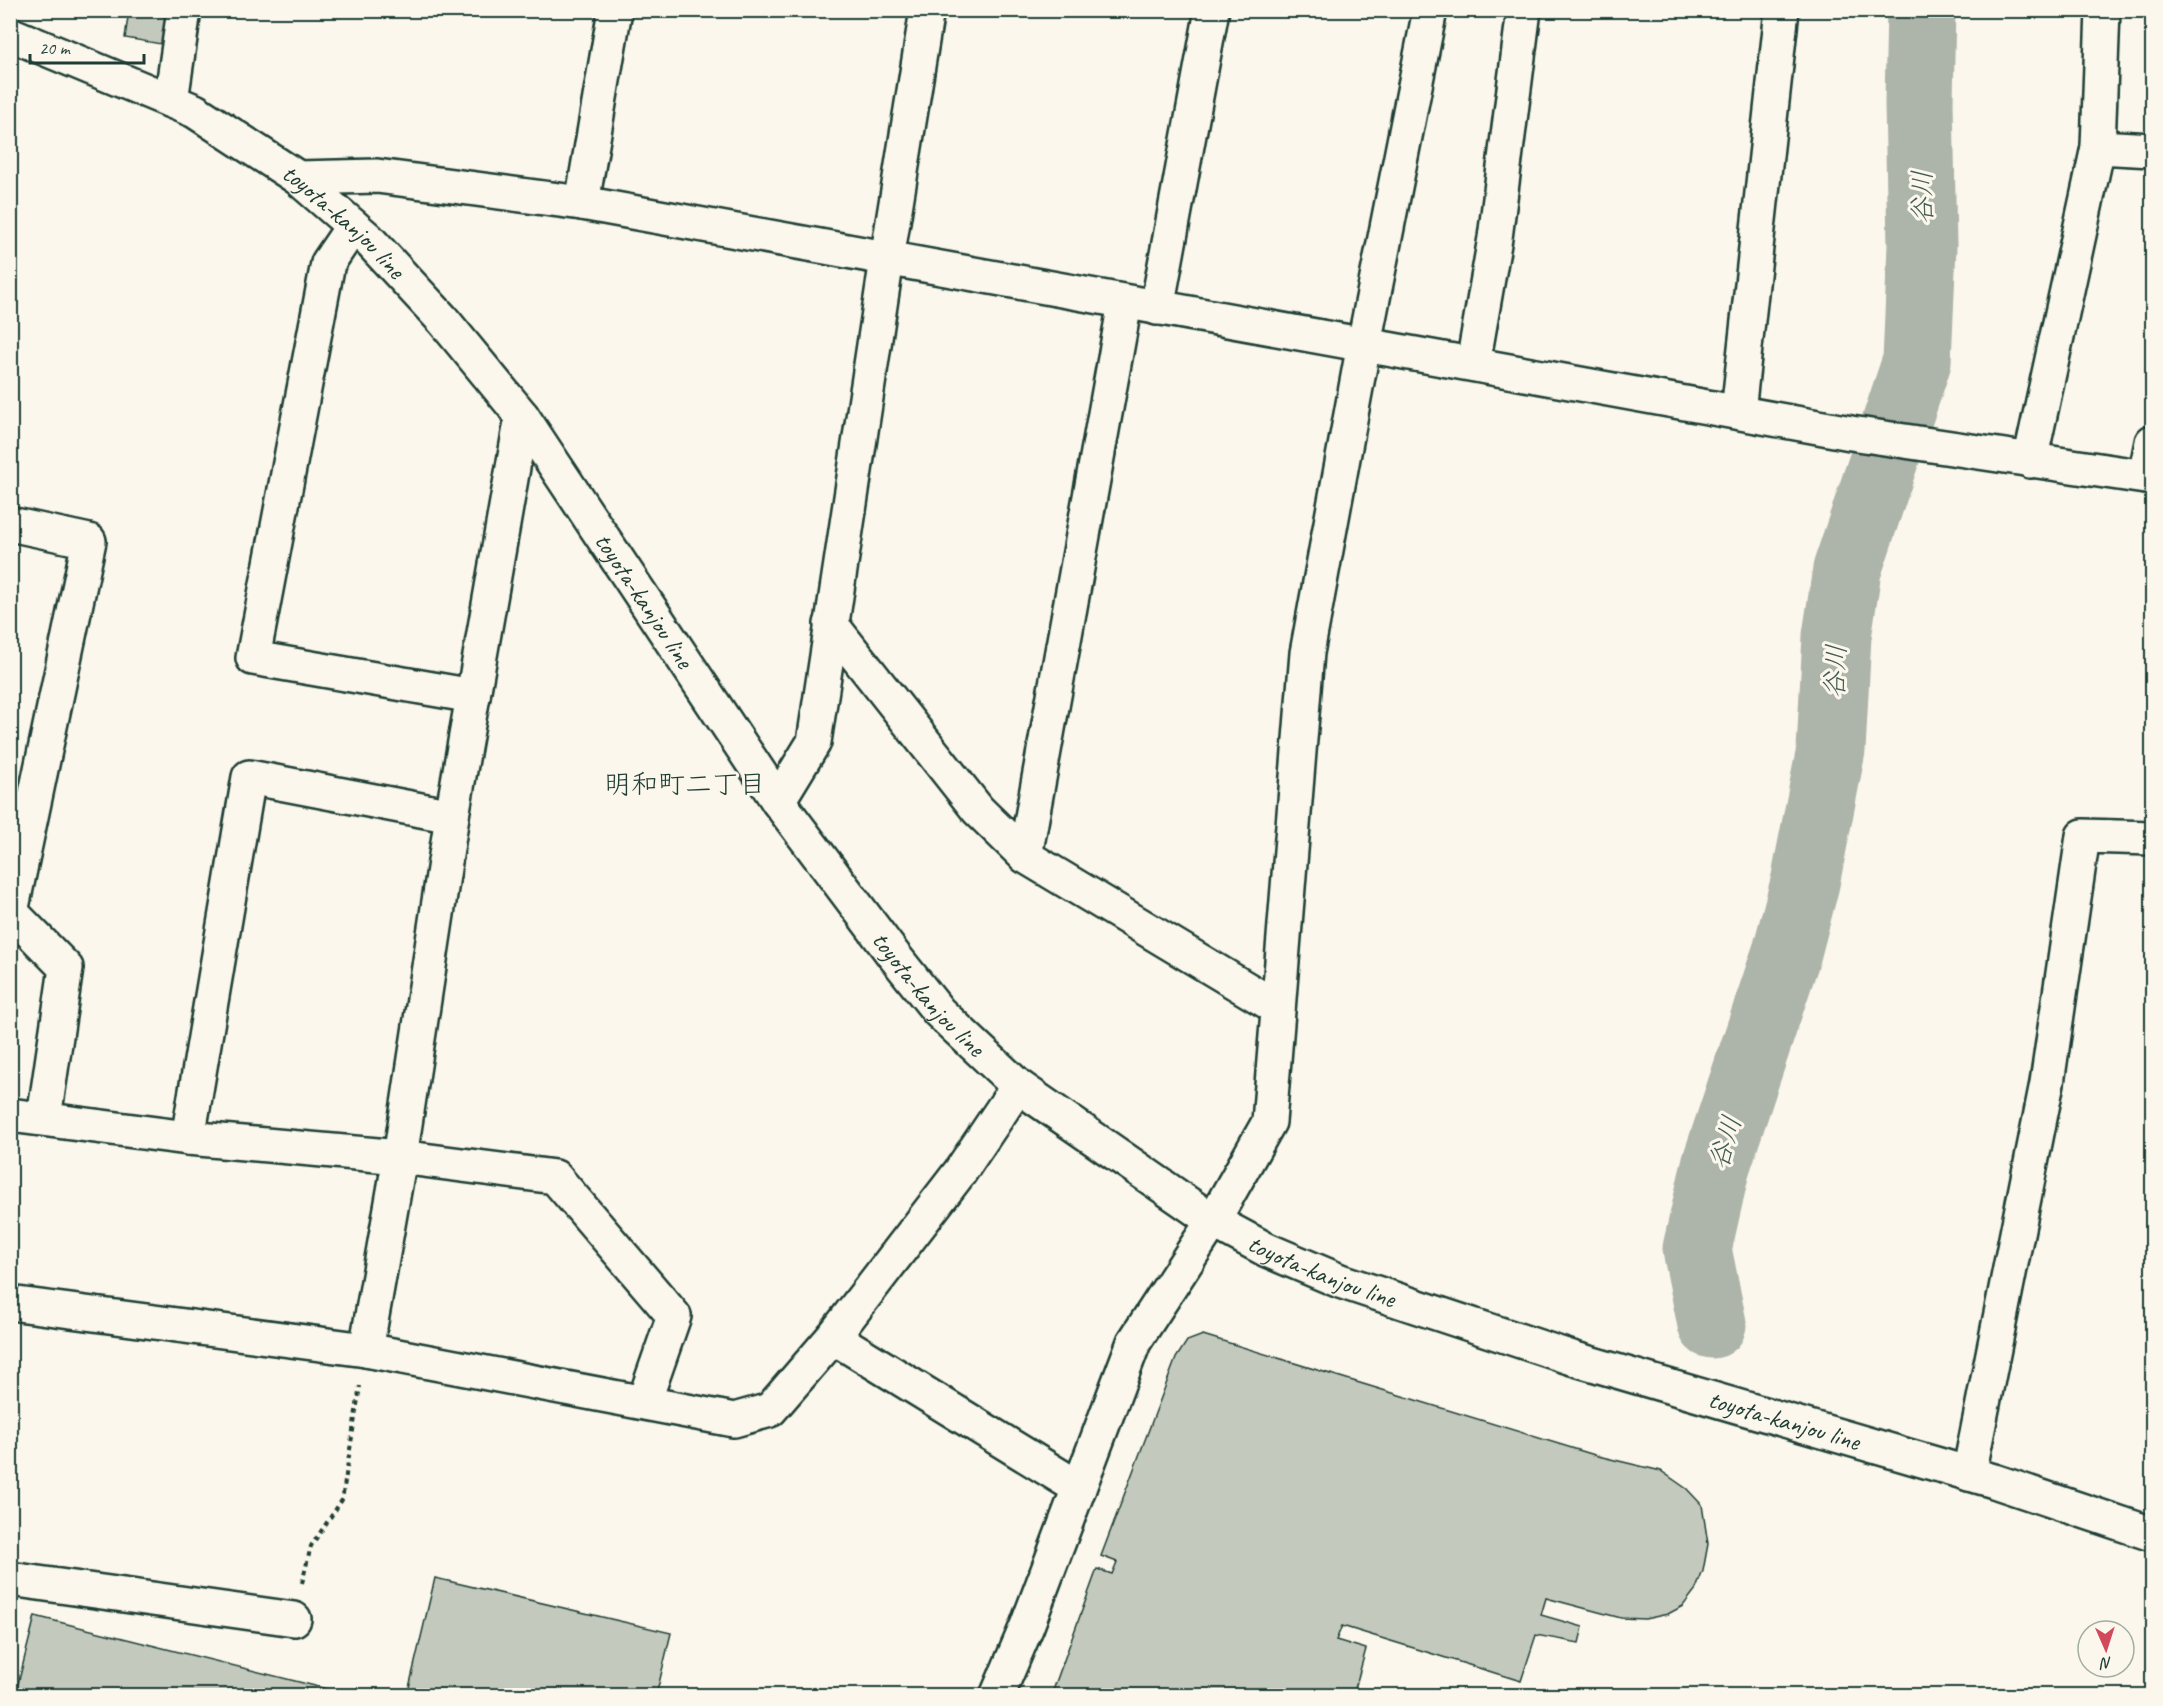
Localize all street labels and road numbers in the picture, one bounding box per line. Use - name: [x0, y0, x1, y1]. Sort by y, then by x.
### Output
- street label: toyota-kanjou line: [276, 156, 413, 287]
- street label: toyota-kanjou line: [587, 526, 702, 676]
- street label: toyota-kanjou line: [864, 925, 993, 1065]
- street label: toyota-kanjou line: [1242, 1227, 1401, 1316]
- street label: toyota-kanjou line: [1704, 1383, 1865, 1458]

